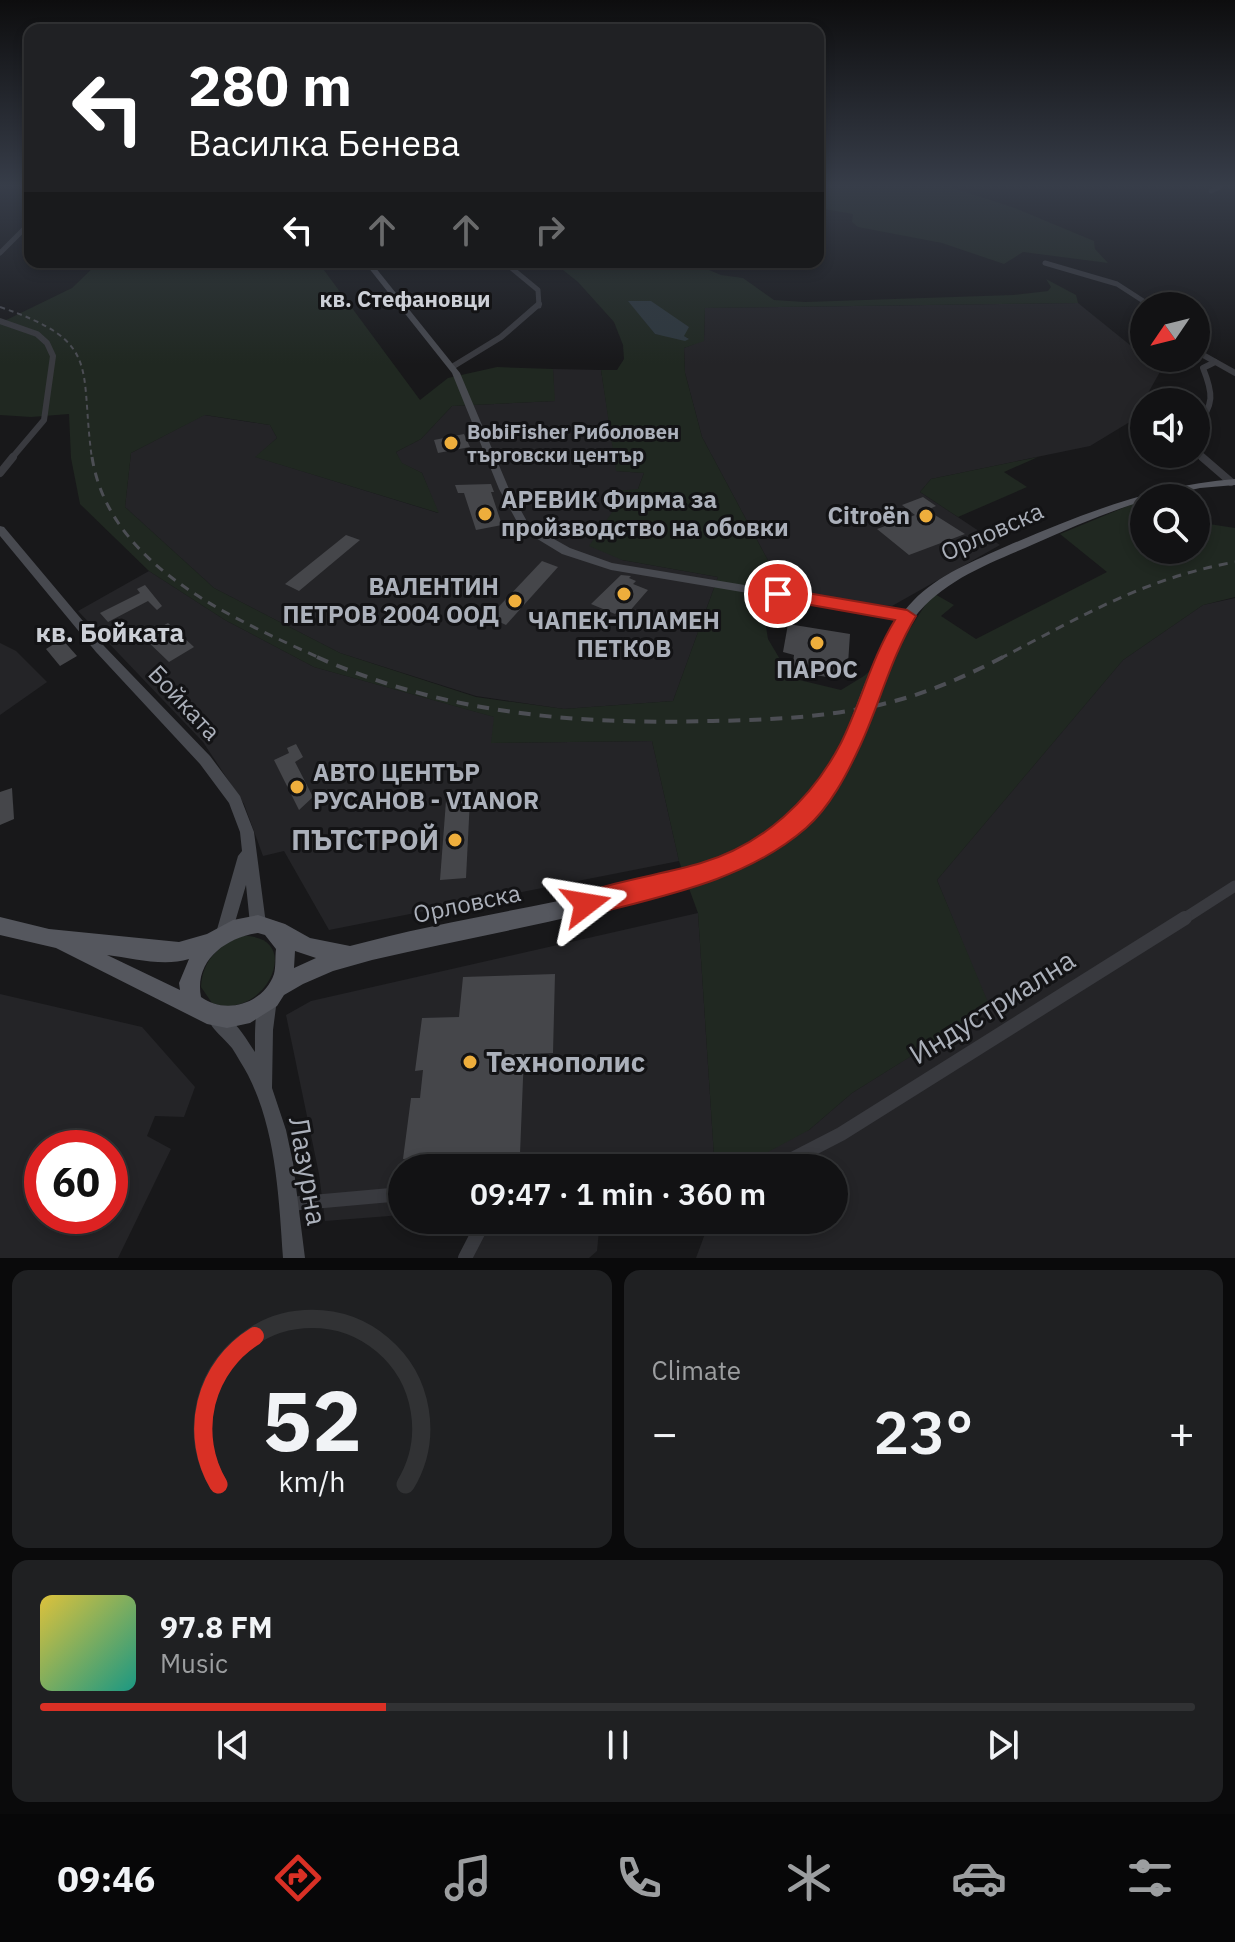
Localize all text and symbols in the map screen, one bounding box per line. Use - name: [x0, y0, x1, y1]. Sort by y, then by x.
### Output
- text: 280 m: [188, 49, 352, 121]
- icon: left: [56, 56, 160, 160]
- text: Василка Бенева: [188, 119, 460, 166]
- icon: left: [276, 208, 320, 252]
- icon: ahead: [360, 208, 404, 252]
- icon: ahead: [444, 208, 488, 252]
- icon: right: [528, 208, 572, 252]
- district label: кв. Стефановци: [319, 284, 491, 313]
- north arrow: [1130, 292, 1210, 372]
- map controls: [1130, 292, 1210, 564]
- button: sound: [1130, 388, 1210, 468]
- place label: BobiFisher Риболовен търговски център: [467, 418, 679, 468]
- marker: BobiFisher Риболовен търговски център: [442, 434, 460, 452]
- place label: АРЕВИК Фирма за пройзводство на обовки: [501, 483, 789, 543]
- button: search: [1130, 484, 1210, 564]
- street label: Орловска: [935, 494, 1048, 568]
- place label: Citroën: [827, 499, 910, 531]
- marker: АРЕВИК Фирма за пройзводство на обовки: [476, 505, 494, 523]
- marker: Citroën: [917, 507, 935, 525]
- pin: [744, 560, 812, 628]
- place label: ВАЛЕНТИН ПЕТРОВ 2004 ООД: [282, 570, 499, 630]
- icon: arrive: [756, 572, 800, 616]
- marker: ЧАПЕК-ПЛАМЕН ПЕТКОВ: [615, 585, 633, 603]
- marker: ВАЛЕНТИН ПЕТРОВ 2004 ООД: [506, 592, 524, 610]
- place label: ЧАПЕК-ПЛАМЕН ПЕТКОВ: [528, 604, 720, 664]
- district label: кв. Бойката: [36, 615, 185, 649]
- marker: ПАРОС: [808, 634, 826, 652]
- place label: ПАРОС: [776, 653, 858, 685]
- street label: Бойката: [142, 658, 228, 747]
- place label: АВТО ЦЕНТЪР РУСАНОВ - VIANOR: [313, 756, 539, 816]
- marker: АВТО ЦЕНТЪР РУСАНОВ - VIANOR: [288, 778, 306, 796]
- place label: ПЪТСТРОЙ: [291, 821, 439, 858]
- marker: ПЪТСТРОЙ: [446, 831, 464, 849]
- position arrow: [544, 862, 628, 946]
- street label: Орловска: [410, 876, 524, 930]
- street label: Индустриална: [902, 941, 1082, 1072]
- place label: Технополис: [486, 1043, 645, 1080]
- marker: Технополис: [461, 1053, 479, 1071]
- street label: Лазурна: [281, 1114, 336, 1228]
- speed limit sign: 60: [24, 1130, 128, 1234]
- text: 09:47 · 1 min · 360 m: [470, 1174, 766, 1213]
- text: Climate: [652, 1353, 741, 1387]
- text: 52: [262, 1366, 362, 1474]
- text: 23°: [873, 1392, 973, 1471]
- text: −: [652, 1404, 678, 1461]
- text: +: [1169, 1404, 1195, 1461]
- text: km/h: [278, 1463, 345, 1500]
- text: 97.8 FM: [160, 1607, 273, 1646]
- text: Music: [160, 1646, 228, 1680]
- icon: previous: [211, 1723, 255, 1767]
- icon: pause: [596, 1723, 640, 1767]
- icon: next: [981, 1723, 1025, 1767]
- icon: directions: [270, 1850, 326, 1906]
- icon: music: [440, 1850, 496, 1906]
- icon: phone: [611, 1850, 667, 1906]
- icon: climate: [781, 1850, 837, 1906]
- icon: car: [951, 1850, 1007, 1906]
- icon: filters: [1122, 1850, 1178, 1906]
- text: 09:46: [57, 1855, 155, 1902]

